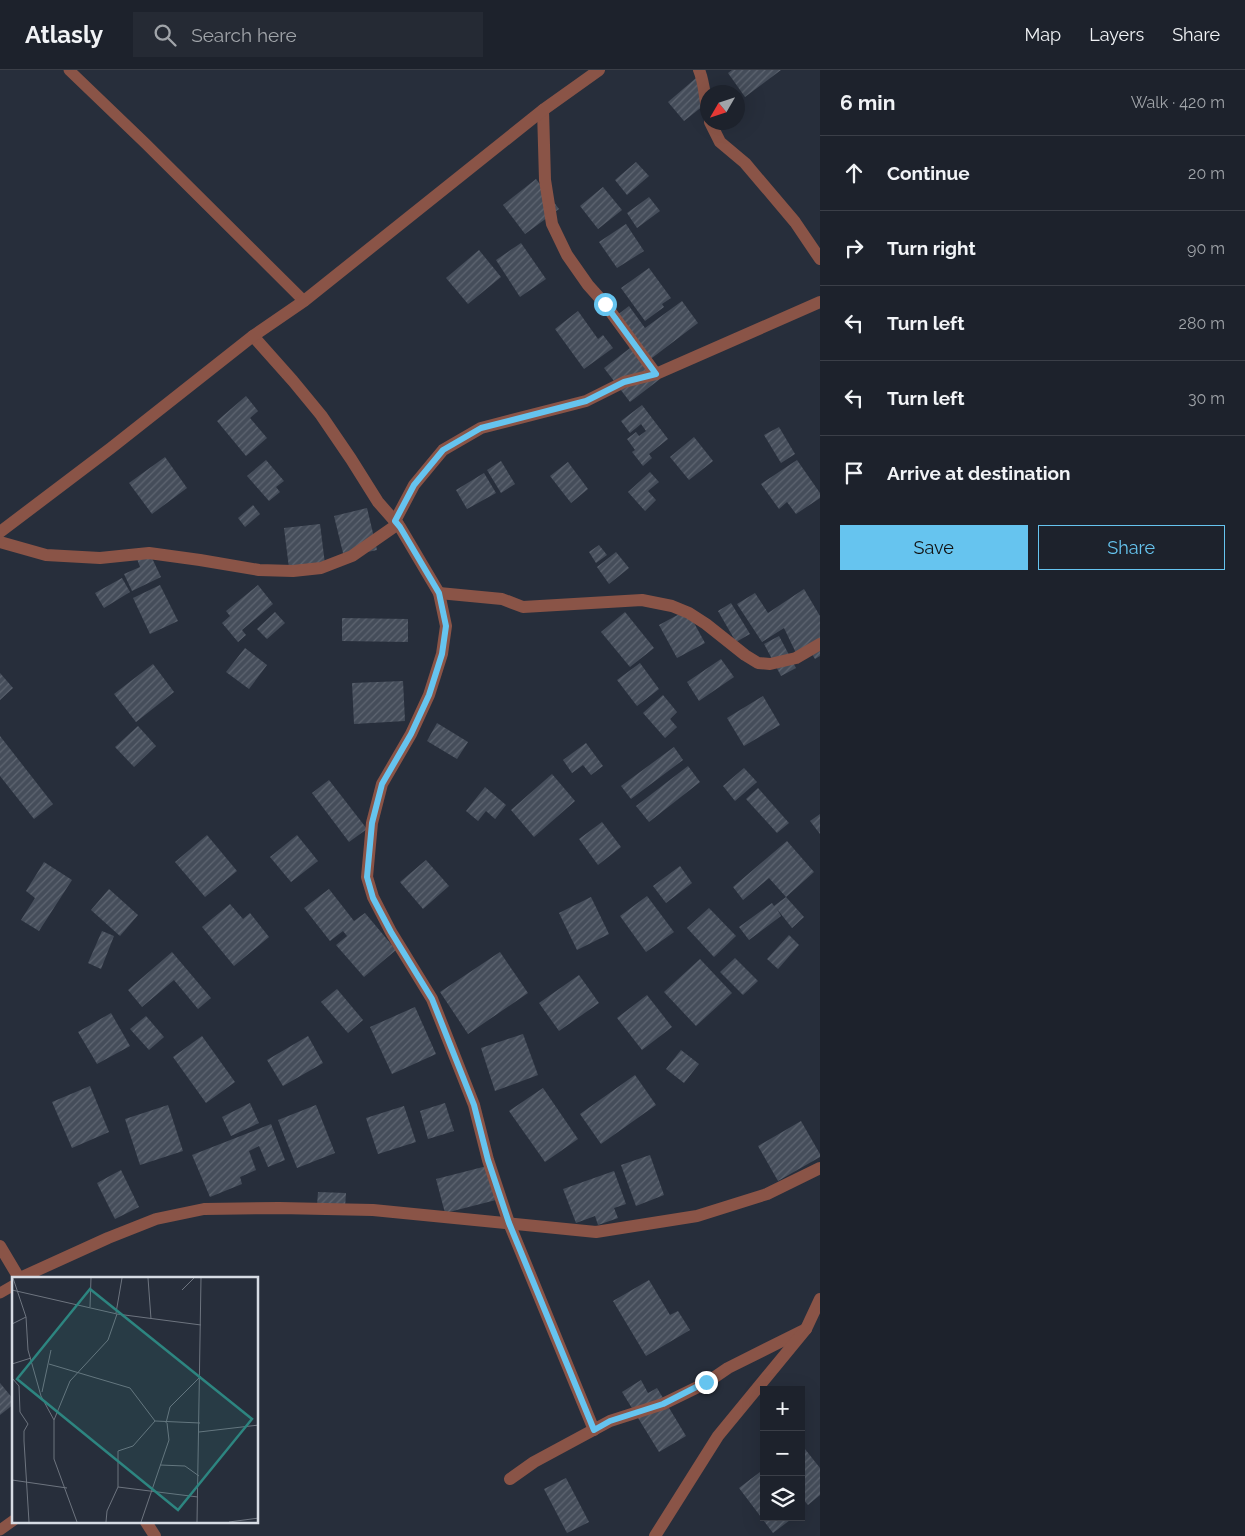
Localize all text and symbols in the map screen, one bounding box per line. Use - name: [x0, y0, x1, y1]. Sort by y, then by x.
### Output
- search box: [133, 12, 483, 57]
- text: Atlasly: [25, 20, 103, 49]
- icon: search: [151, 21, 179, 49]
- text: Search here: [191, 24, 297, 46]
- text: Map: [1025, 24, 1061, 45]
- text: Layers: [1089, 24, 1144, 45]
- text: Share: [1172, 24, 1220, 45]
- north arrow: [700, 85, 745, 130]
- text: 6 min: [840, 90, 895, 115]
- text: Walk · 420 m: [1131, 93, 1225, 112]
- icon: ahead: [840, 159, 868, 187]
- text: Continue: [887, 162, 970, 184]
- text: 20 m: [1188, 164, 1225, 183]
- icon: right: [840, 234, 868, 262]
- text: Turn right: [887, 237, 976, 259]
- text: 90 m: [1187, 239, 1225, 258]
- route start: [594, 293, 617, 316]
- icon: left: [840, 309, 868, 337]
- text: Turn left: [887, 312, 964, 334]
- text: 280 m: [1179, 314, 1225, 333]
- icon: left: [840, 384, 868, 412]
- text: Turn left: [887, 387, 964, 409]
- text: 30 m: [1188, 389, 1225, 408]
- icon: arrive: [840, 459, 868, 487]
- text: Arrive at destination: [887, 462, 1071, 484]
- button: Save: [840, 525, 1028, 570]
- button: Share: [1038, 525, 1225, 570]
- inset map: [12, 1277, 259, 1524]
- route end: [695, 1371, 718, 1394]
- map controls: [760, 1386, 805, 1521]
- button: +: [760, 1386, 805, 1431]
- button: −: [760, 1431, 805, 1476]
- button: layers: [760, 1476, 805, 1521]

